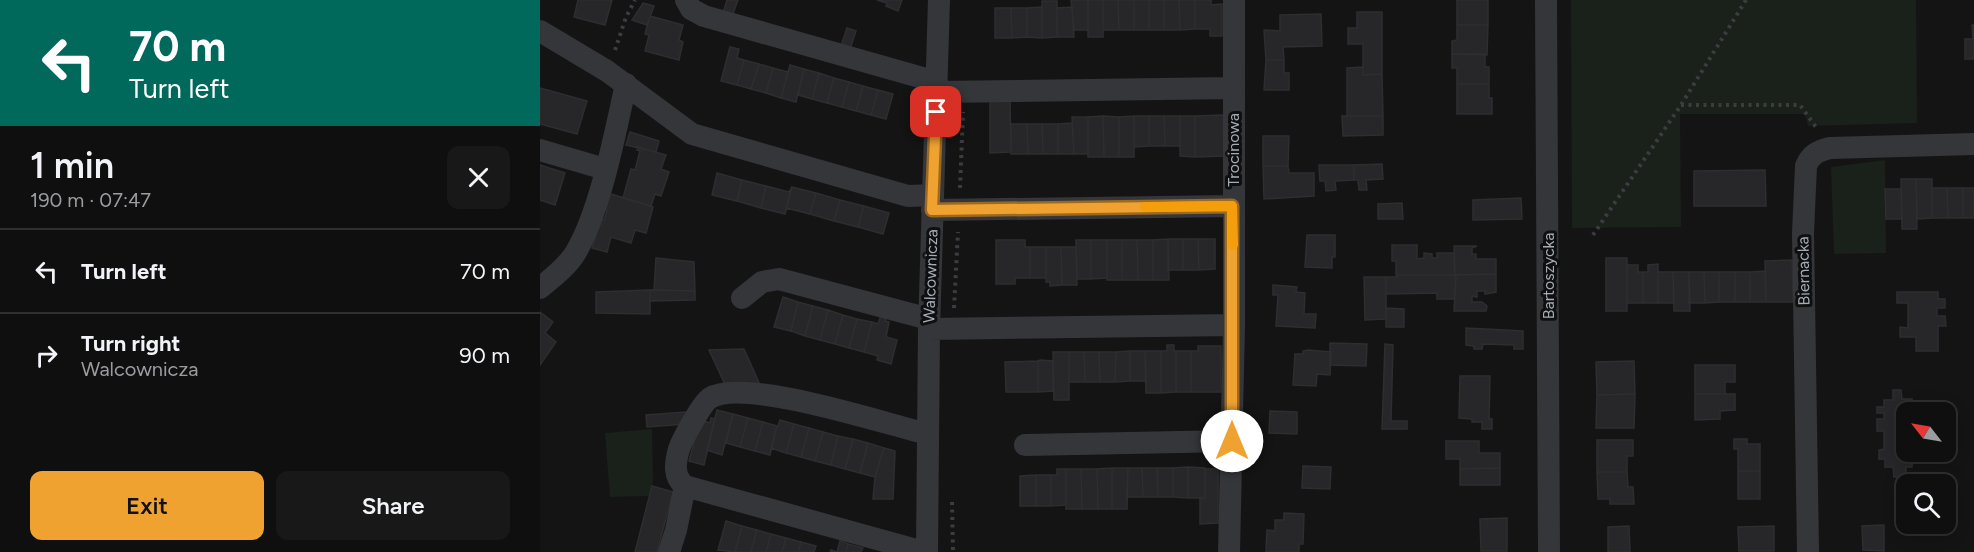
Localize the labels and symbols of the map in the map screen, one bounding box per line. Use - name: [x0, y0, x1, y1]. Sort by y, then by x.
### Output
- pin: [910, 86, 961, 137]
- street label: Trocinowa: [1224, 113, 1243, 187]
- street label: Walcownicza: [919, 229, 942, 323]
- street label: Bartoszycka: [1539, 233, 1558, 319]
- street label: Biernacka: [1793, 236, 1814, 306]
- north arrow: [1896, 402, 1956, 462]
- position arrow: [1200, 409, 1264, 473]

